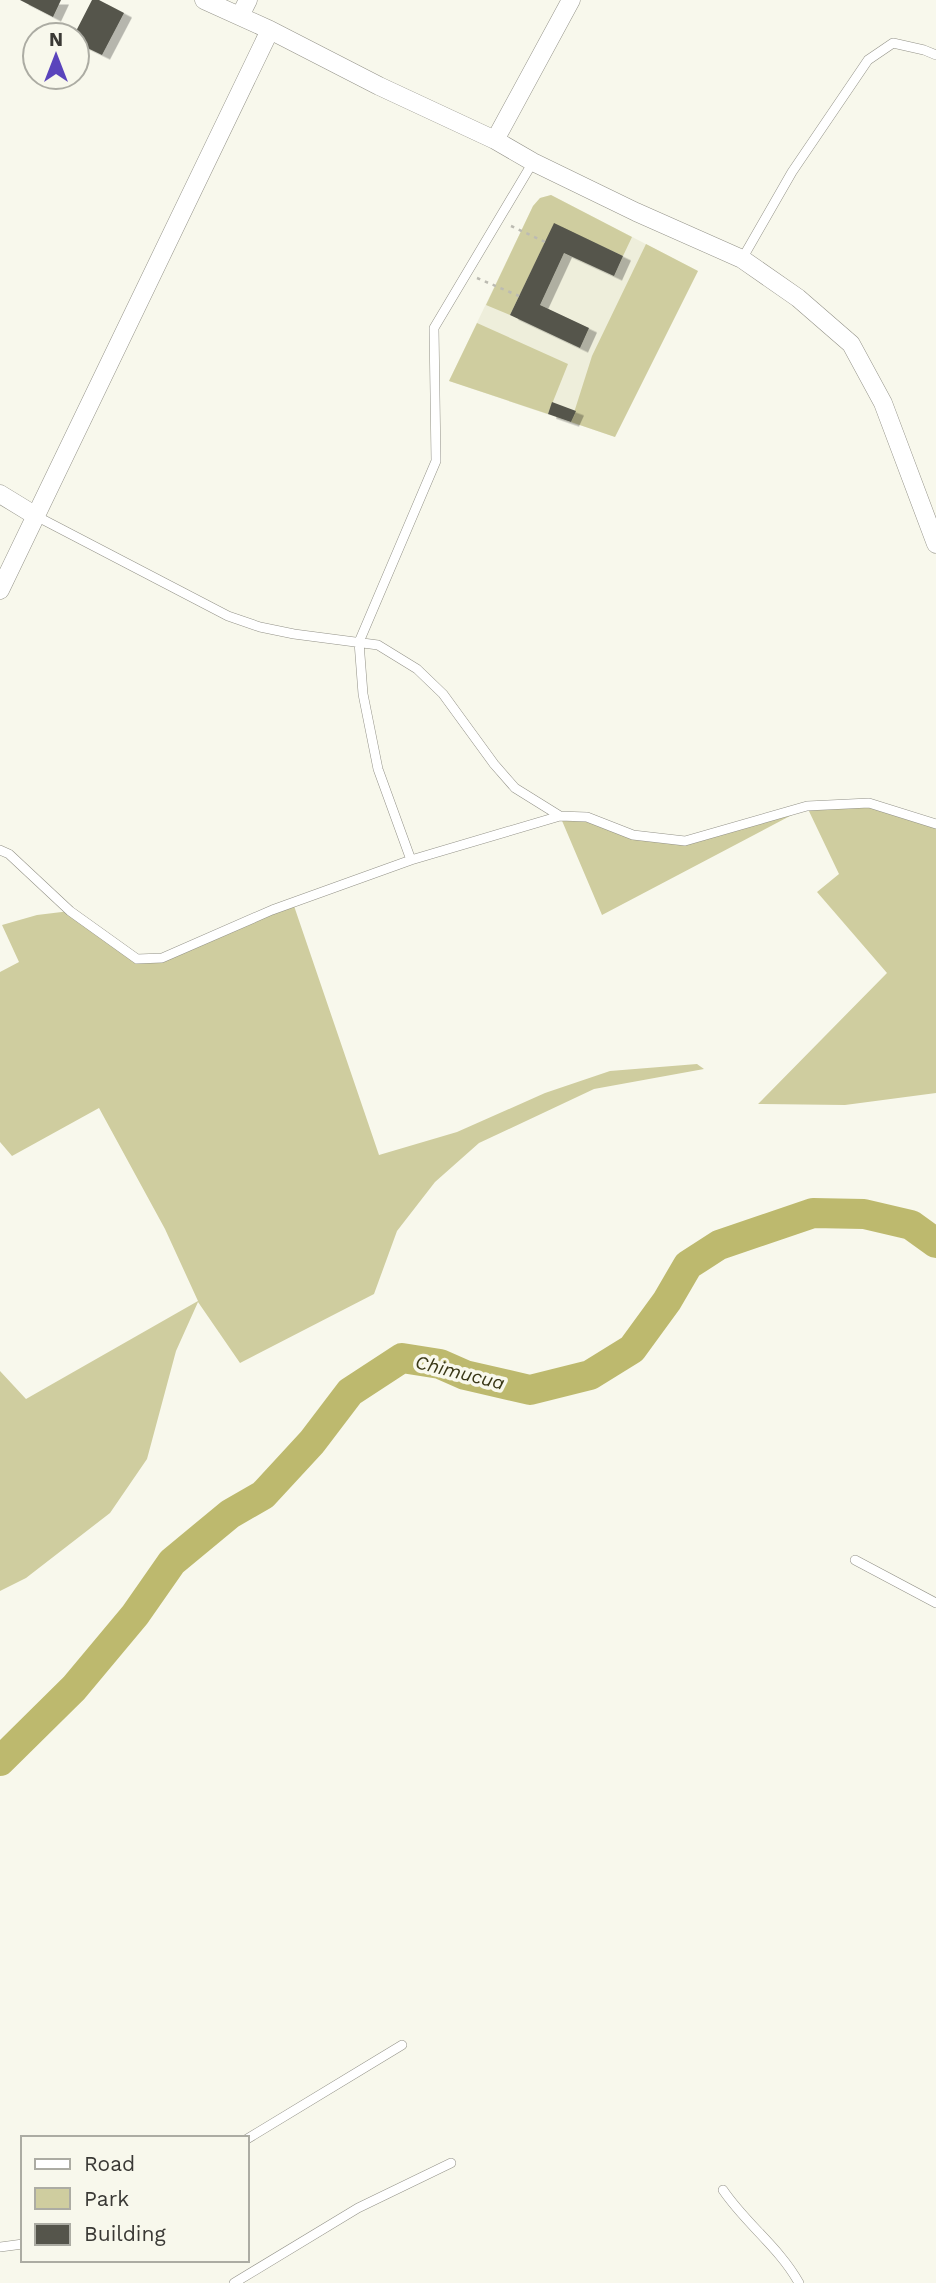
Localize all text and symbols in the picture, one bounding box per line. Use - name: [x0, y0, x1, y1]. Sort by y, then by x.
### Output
- north arrow: [21, 21, 91, 91]
- text: N: [49, 28, 63, 51]
- water label: Chimucua: [413, 1350, 507, 1395]
- legend: [21, 2136, 248, 2262]
- text: Road: [84, 2151, 135, 2176]
- text: Park: [84, 2186, 129, 2211]
- text: Building: [84, 2221, 166, 2246]

